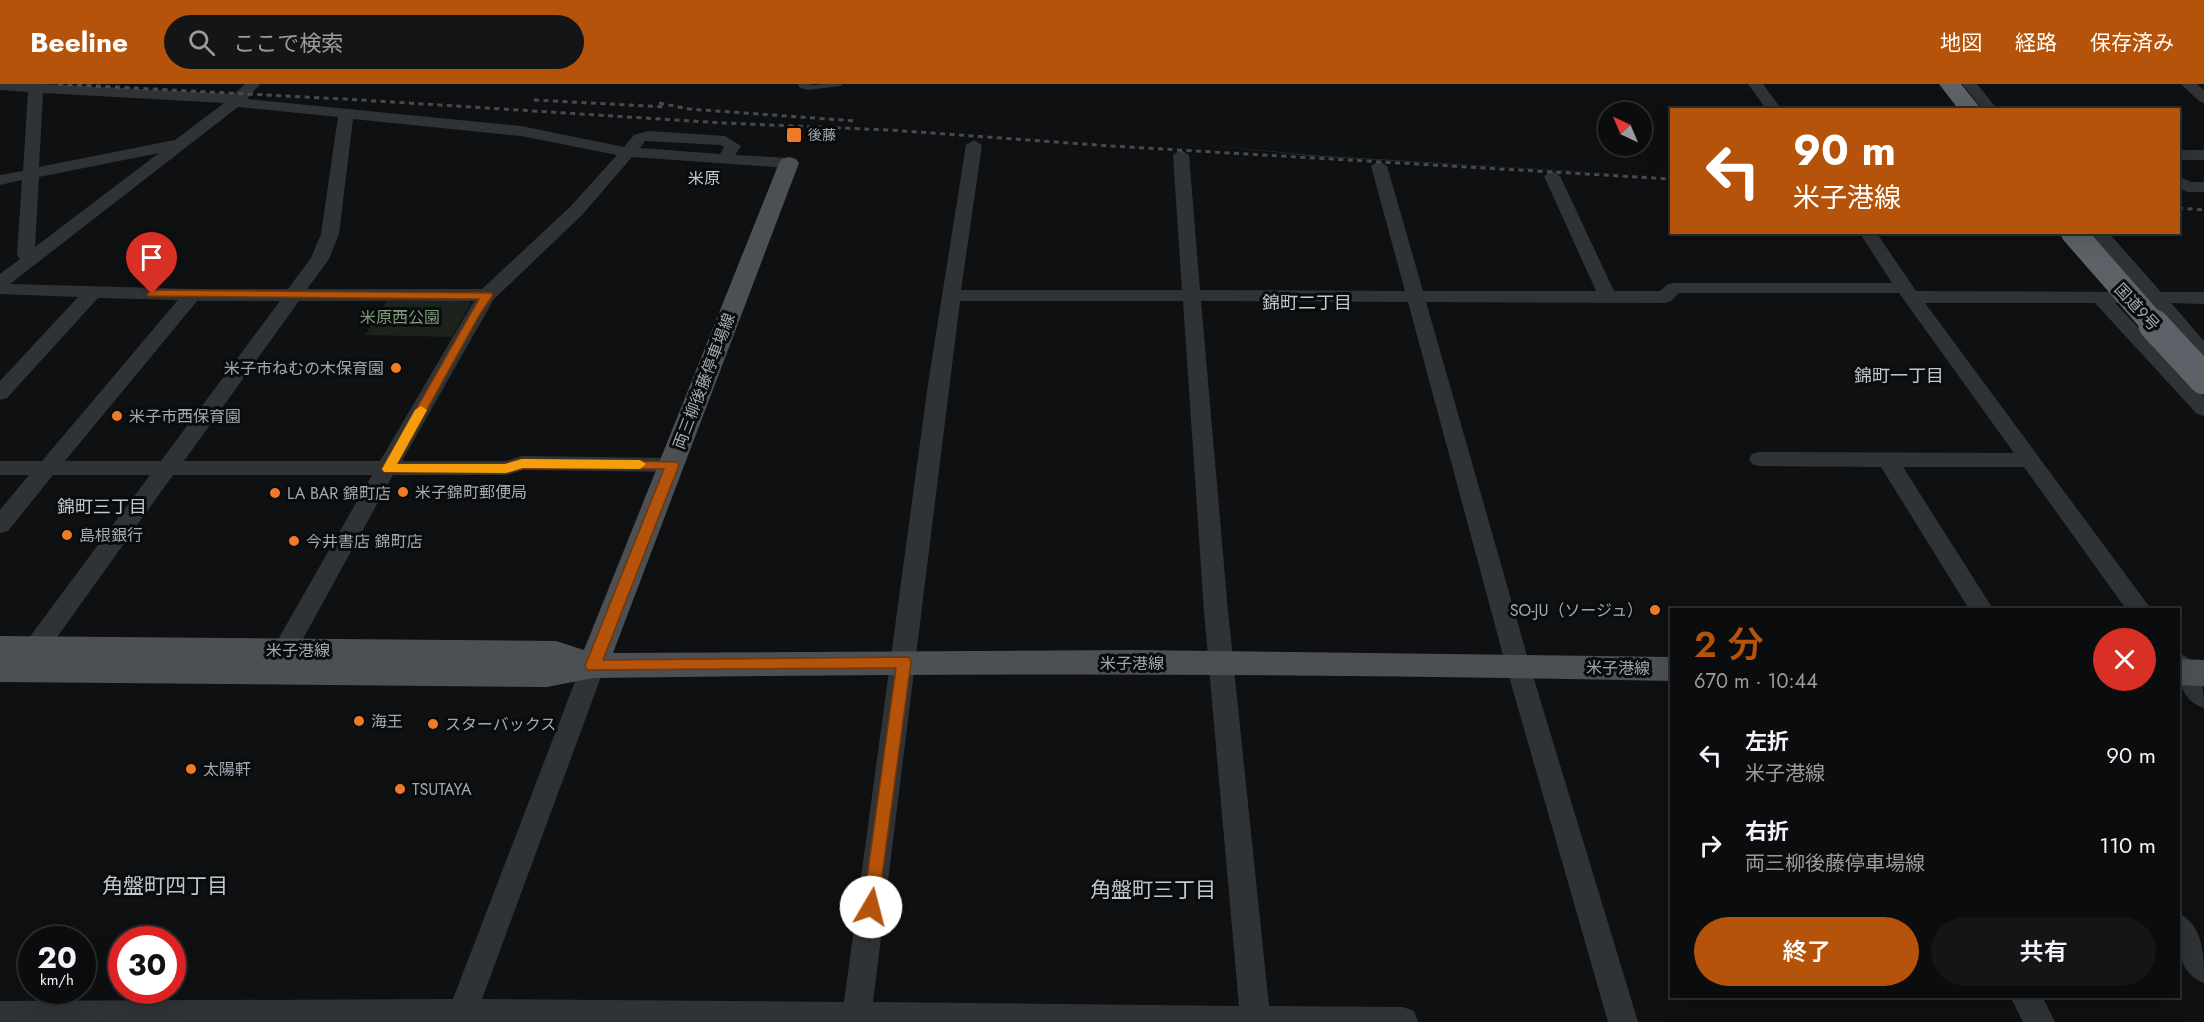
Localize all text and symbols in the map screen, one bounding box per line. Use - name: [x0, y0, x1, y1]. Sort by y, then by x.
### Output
- search box: [164, 15, 584, 69]
- text: Beeline: [30, 22, 128, 63]
- icon: search: [185, 26, 218, 59]
- text: ここで検索: [233, 27, 343, 59]
- text: 地図: [1940, 28, 1982, 58]
- text: 経路: [2015, 28, 2057, 58]
- text: 保存済み: [2090, 28, 2174, 58]
- north arrow: [1598, 102, 1652, 156]
- map controls: [1598, 102, 1652, 156]
- text: 90 m: [1793, 120, 1896, 181]
- place label: 後藤: [808, 125, 836, 145]
- marker: 後藤: [785, 126, 803, 144]
- icon: left: [1694, 132, 1772, 210]
- district label: 米原: [688, 167, 720, 190]
- text: 米子港線: [1793, 178, 1901, 217]
- pin: [126, 232, 177, 294]
- icon: arrive: [135, 241, 168, 274]
- street label: 国道9号: [2109, 278, 2165, 336]
- district label: 錦町二丁目: [1262, 290, 1352, 316]
- park label: 米原西公園: [360, 306, 440, 329]
- street label: 両三柳後藤停車場線: [667, 310, 741, 452]
- place label: 米子市ねむの木保育園: [224, 357, 384, 380]
- marker: 米子市ねむの木保育園: [389, 361, 403, 375]
- district label: 錦町一丁目: [1854, 363, 1944, 389]
- place label: 米子市西保育園: [129, 405, 241, 428]
- marker: 米子市西保育園: [110, 409, 124, 423]
- place label: 米子錦町郵便局: [415, 481, 527, 504]
- place label: LA BAR 錦町店: [287, 482, 391, 505]
- marker: 米子錦町郵便局: [396, 485, 410, 499]
- marker: LA BAR 錦町店: [268, 486, 282, 500]
- district label: 錦町三丁目: [57, 494, 147, 520]
- place label: 島根銀行: [79, 524, 143, 547]
- marker: 島根銀行: [60, 528, 74, 542]
- place label: 今井書店 錦町店: [306, 530, 423, 553]
- marker: 今井書店 錦町店: [287, 534, 301, 548]
- place label: SO-JU（ソージュ）: [1510, 599, 1643, 622]
- marker: SO-JU（ソージュ）: [1648, 603, 1662, 617]
- text: 2 分: [1694, 618, 1763, 670]
- button: close: [2093, 628, 2156, 691]
- street label: 米子港線: [266, 639, 330, 662]
- street label: 米子港線: [1100, 652, 1164, 675]
- street label: 米子港線: [1586, 656, 1650, 680]
- text: 670 m · 10:44: [1694, 667, 1818, 696]
- place label: 海王: [371, 710, 403, 733]
- place label: スターバックス: [445, 713, 556, 736]
- marker: 海王: [352, 714, 366, 728]
- marker: スターバックス: [426, 717, 440, 731]
- text: 左折: [1745, 725, 1789, 757]
- icon: left: [1694, 739, 1727, 772]
- text: 90 m: [2106, 739, 2156, 771]
- place label: 太陽軒: [203, 758, 251, 781]
- text: 米子港線: [1745, 759, 1825, 788]
- marker: 太陽軒: [184, 762, 198, 776]
- place label: TSUTAYA: [412, 778, 472, 801]
- marker: TSUTAYA: [393, 782, 407, 796]
- text: 右折: [1745, 815, 1789, 847]
- icon: right: [1694, 829, 1727, 862]
- text: 110 m: [2099, 829, 2156, 861]
- text: 両三柳後藤停車場線: [1745, 849, 1925, 878]
- district label: 角盤町四丁目: [102, 871, 228, 901]
- position arrow: [839, 875, 903, 939]
- district label: 角盤町三丁目: [1090, 875, 1216, 905]
- button: 終了: [1694, 917, 1919, 986]
- button: 共有: [1931, 917, 2156, 986]
- speed limit sign: 30: [108, 926, 186, 1004]
- text: 20: [37, 936, 77, 979]
- text: km/h: [40, 969, 74, 991]

